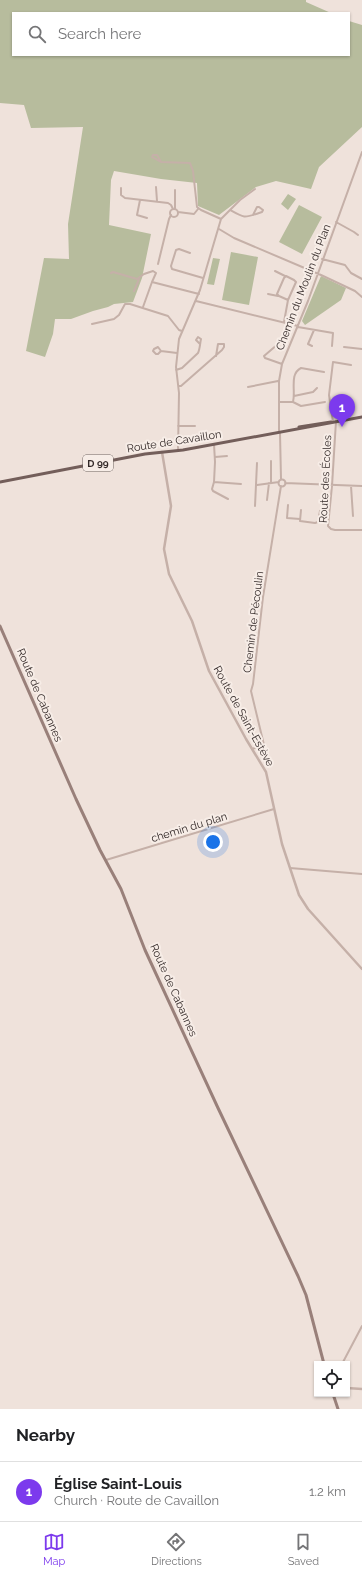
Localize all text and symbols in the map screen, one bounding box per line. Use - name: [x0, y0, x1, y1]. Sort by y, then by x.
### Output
- search box: [12, 12, 350, 56]
- icon: search: [26, 23, 48, 45]
- text: Search here: [58, 25, 141, 43]
- street label: Chemin du Moulin du Plan: [273, 222, 334, 352]
- pin: 1: [329, 394, 355, 427]
- street label: Route de Cavaillon: [126, 428, 222, 455]
- street label: Route des Écoles: [316, 435, 334, 523]
- road number: D 99: [83, 455, 113, 471]
- street label: Chemin de Pécoulin: [241, 570, 266, 674]
- street label: Route de Cabannes: [14, 647, 65, 744]
- street label: Route de Saint-Estève: [211, 664, 277, 769]
- street label: chemin du plan: [149, 810, 229, 845]
- your location: [203, 832, 223, 852]
- street label: Route de Cabannes: [147, 942, 200, 1039]
- map controls: [314, 1361, 350, 1397]
- button: locate: [314, 1361, 350, 1397]
- text: Nearby: [16, 1425, 75, 1445]
- text: Église Saint-Louis: [54, 1475, 182, 1493]
- text: 1: [26, 1484, 32, 1499]
- text: 1.2 km: [309, 1484, 346, 1499]
- text: Church · Route de Cavaillon: [54, 1493, 219, 1508]
- tab: Map: [43, 1531, 65, 1568]
- tab: Directions: [151, 1531, 202, 1568]
- tab: Saved: [288, 1531, 319, 1568]

